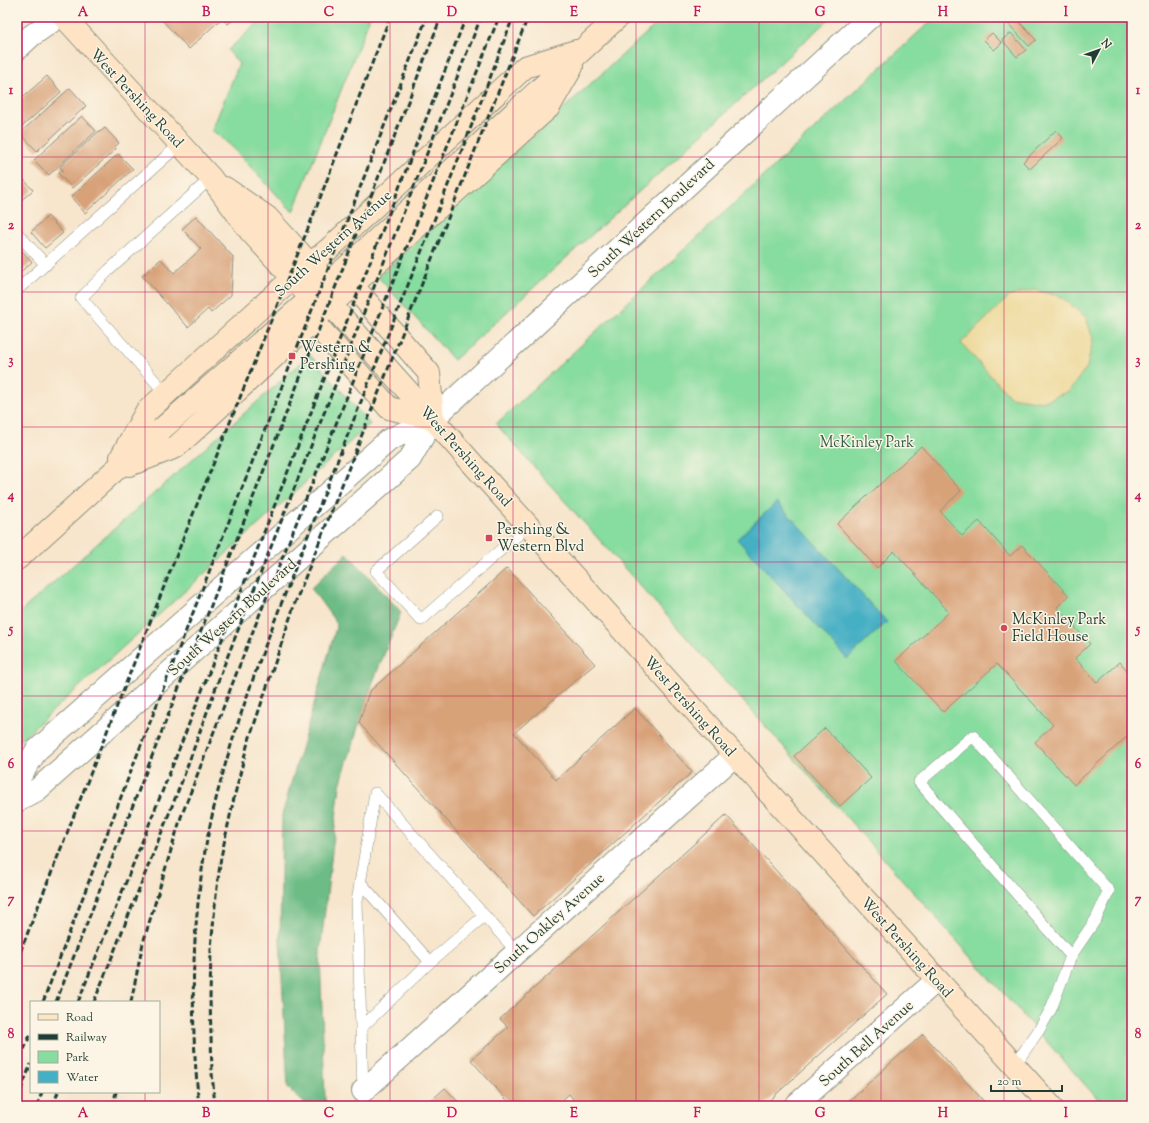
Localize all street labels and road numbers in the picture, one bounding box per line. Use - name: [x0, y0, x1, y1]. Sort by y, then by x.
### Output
- street label: West Pershing Road: [84, 45, 188, 154]
- street label: South Western Boulevard: [584, 154, 720, 284]
- street label: South Western Avenue: [271, 186, 397, 302]
- street label: West Pershing Road: [414, 402, 516, 512]
- street label: South Western Boulevard: [164, 554, 302, 682]
- street label: West Pershing Road: [638, 652, 740, 762]
- street label: South Oakley Avenue: [490, 869, 610, 980]
- street label: West Pershing Road: [855, 893, 957, 1003]
- street label: South Bell Avenue: [815, 996, 919, 1092]

